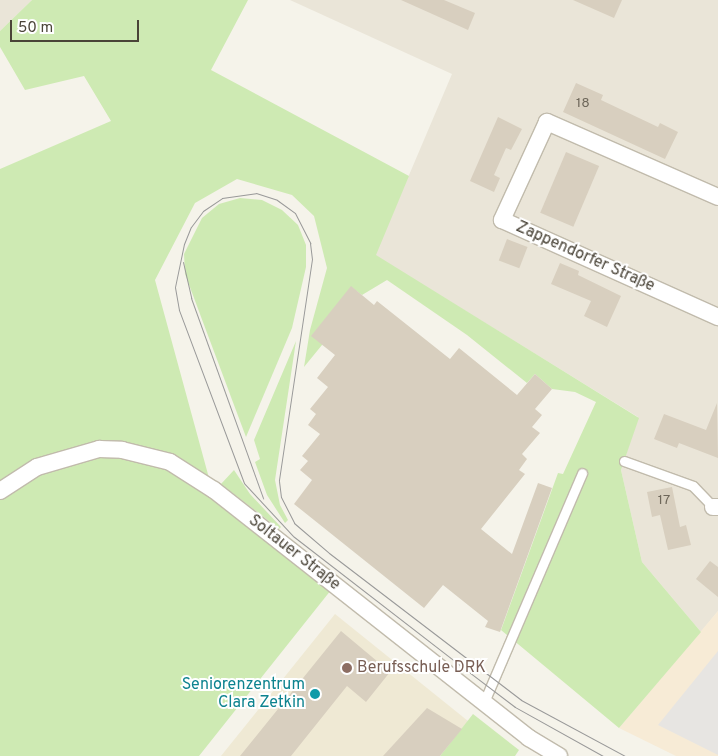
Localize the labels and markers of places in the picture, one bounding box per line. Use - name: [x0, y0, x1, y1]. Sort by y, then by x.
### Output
- place label: Berufsschule DRK: [357, 658, 486, 678]
- marker: Berufsschule DRK: [341, 662, 353, 674]
- place label: Seniorenzentrum Clara Zetkin: [182, 675, 305, 713]
- marker: Seniorenzentrum Clara Zetkin: [309, 688, 321, 700]

